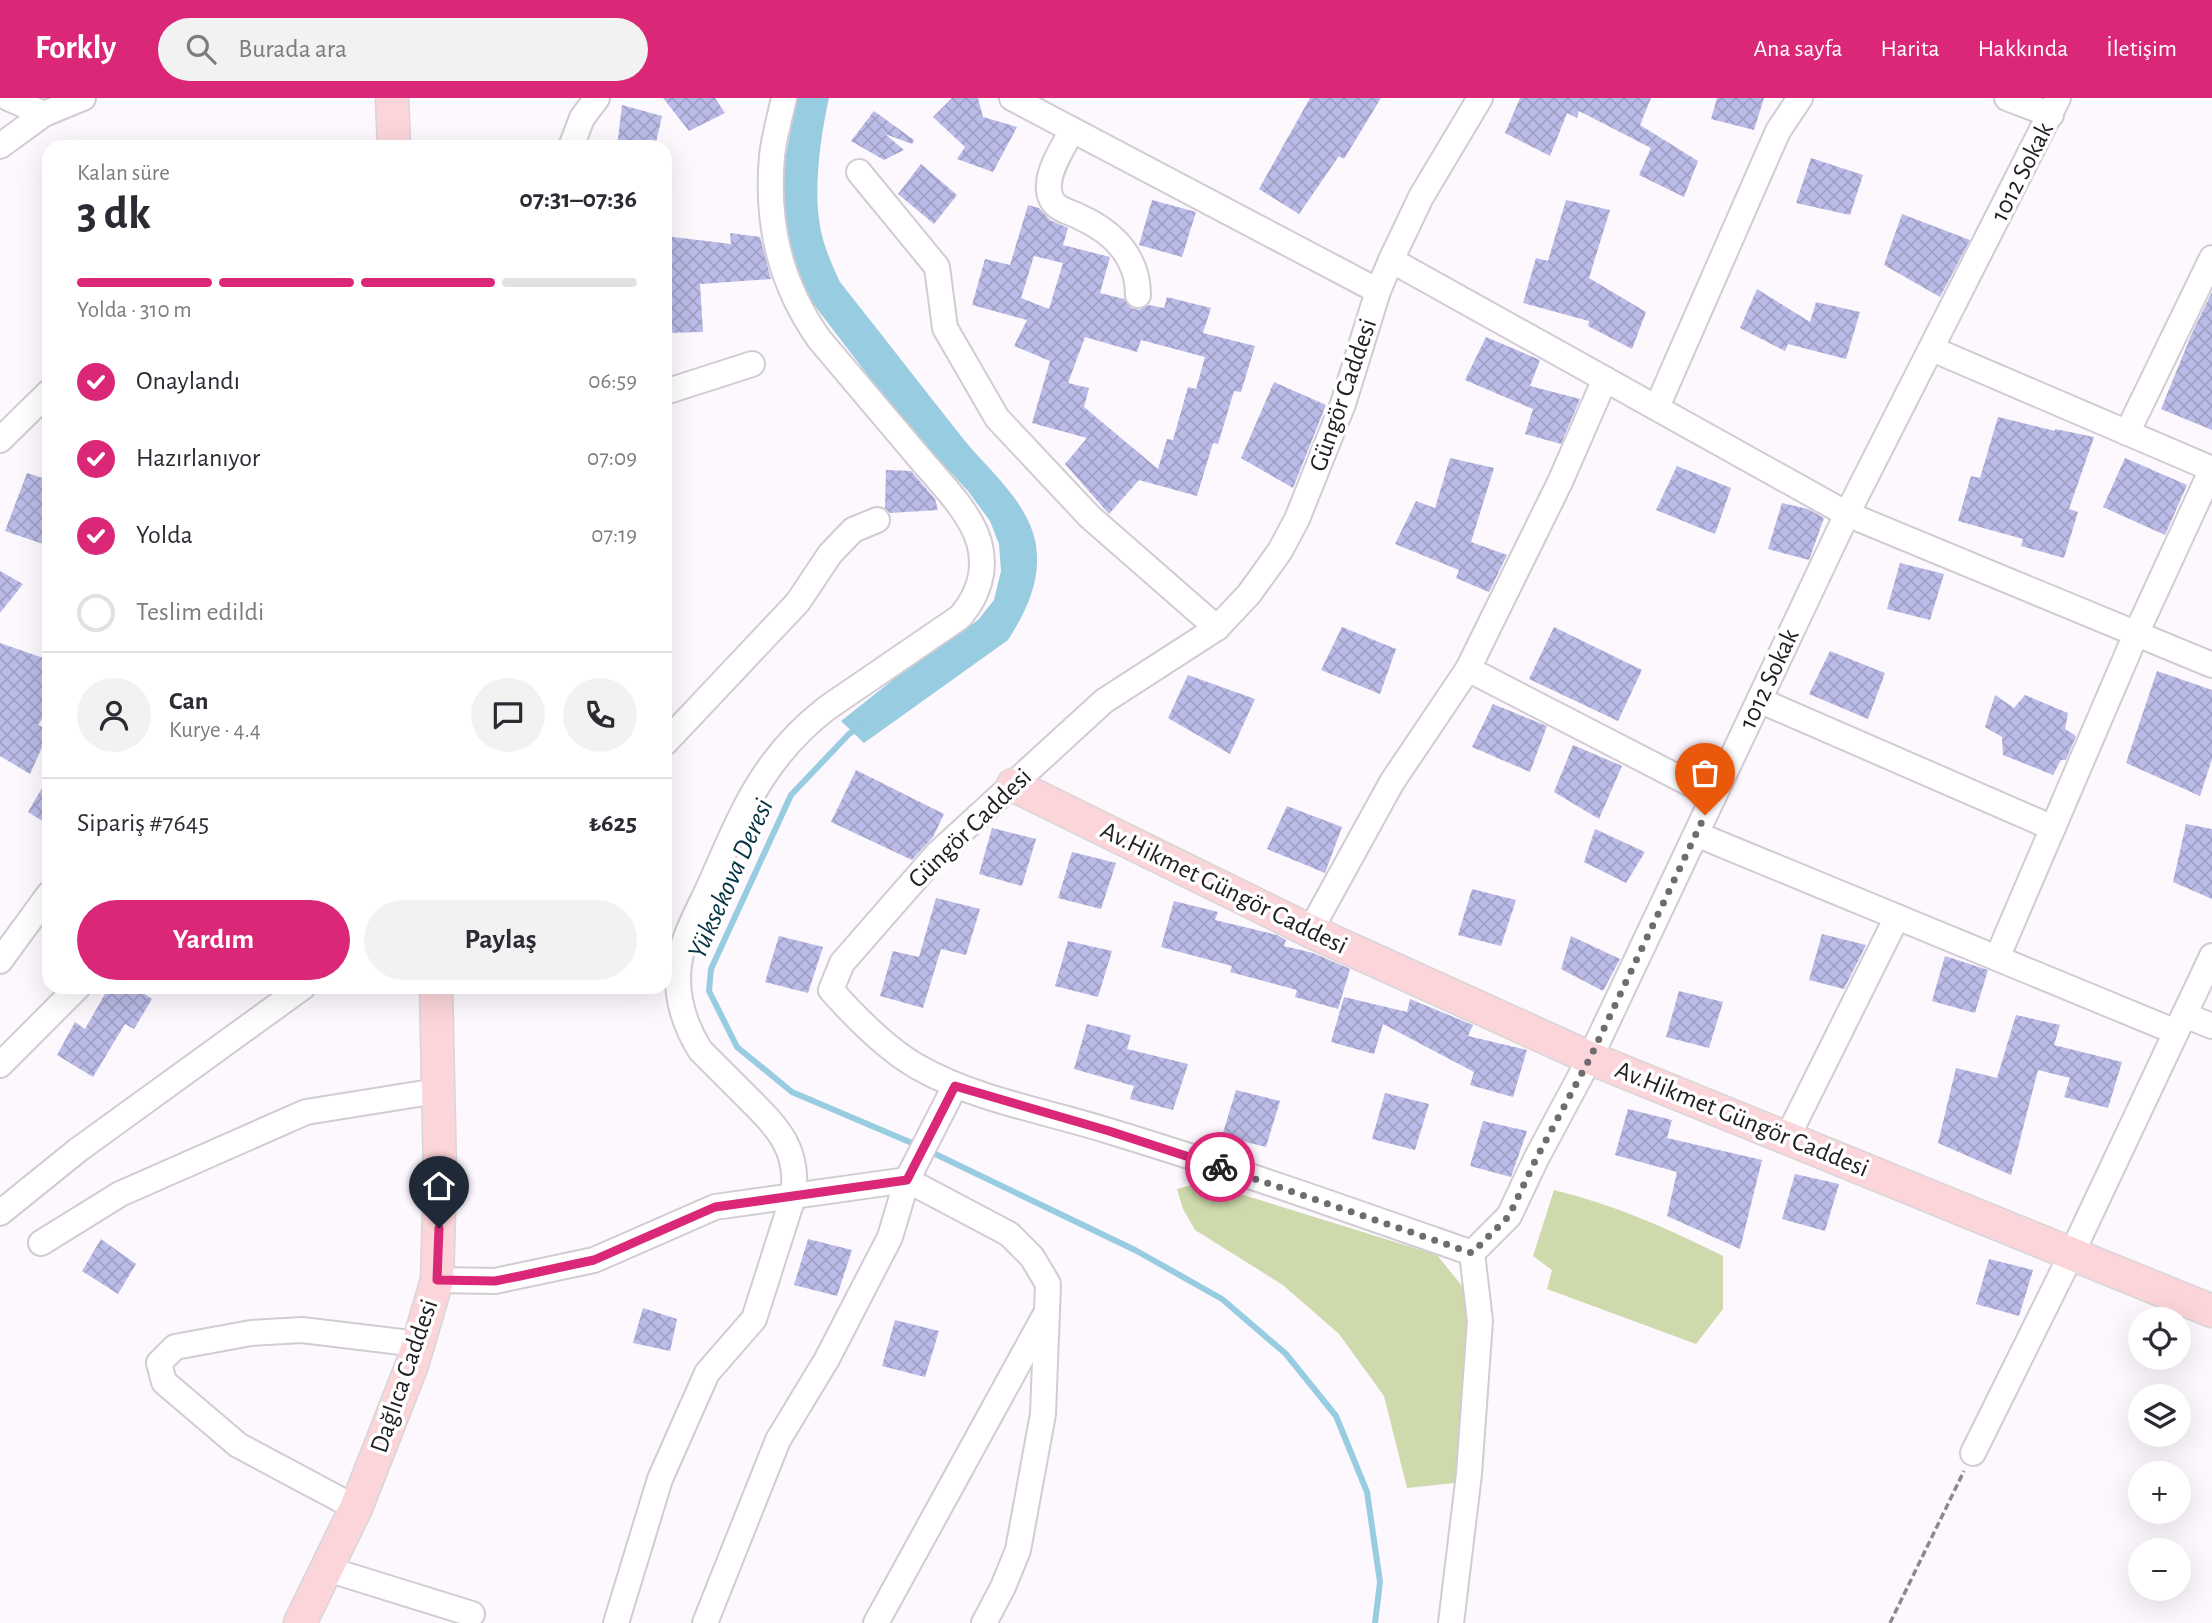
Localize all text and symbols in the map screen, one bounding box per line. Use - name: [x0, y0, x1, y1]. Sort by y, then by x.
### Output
- search box: [158, 18, 648, 81]
- icon: search: [182, 30, 220, 68]
- text: Forkly: [35, 32, 116, 65]
- text: Burada ara: [238, 36, 347, 62]
- text: Ana sayfa: [1753, 37, 1843, 61]
- text: Harita: [1881, 37, 1940, 61]
- text: Hakkında: [1978, 37, 2068, 61]
- text: İletişim: [2106, 37, 2177, 61]
- street label: 1012 Sokak: [1986, 118, 2058, 226]
- text: Kalan süre: [77, 162, 170, 185]
- text: 07:31–07:36: [519, 186, 637, 212]
- text: 3 dk: [77, 191, 151, 237]
- text: Yolda · 310 m: [77, 299, 192, 322]
- street label: Güngör Caddesi: [1305, 315, 1381, 475]
- icon: check: [77, 363, 115, 401]
- text: Onaylandı: [136, 368, 240, 394]
- text: 06:59: [588, 370, 637, 393]
- icon: check: [77, 440, 115, 478]
- text: Hazırlanıyor: [136, 445, 260, 471]
- text: 07:09: [587, 447, 637, 470]
- icon: check: [77, 517, 115, 555]
- text: Yolda: [136, 522, 193, 548]
- text: 07:19: [591, 524, 637, 547]
- text: Teslim edildi: [136, 599, 264, 625]
- street label: 1012 Sokak: [1735, 625, 1804, 733]
- button: person: [77, 678, 151, 752]
- button: chat: [471, 678, 545, 752]
- button: phone: [563, 678, 637, 752]
- text: Can: [169, 688, 209, 714]
- text: Kurye · 4.4: [169, 719, 261, 742]
- pin: [1675, 743, 1735, 815]
- icon: bag: [1686, 754, 1724, 792]
- street label: Güngör Caddesi: [904, 763, 1036, 893]
- water label: Yüksekova Deresi: [683, 795, 779, 963]
- text: Sipariş #7645: [77, 810, 209, 836]
- text: ₺625: [589, 810, 637, 836]
- street label: Av.Hikmet Güngör Caddesi: [1097, 817, 1351, 959]
- button: Yardım: [77, 900, 350, 980]
- button: Paylaş: [364, 900, 637, 980]
- street label: Av.Hikmet Güngör Caddesi: [1612, 1056, 1872, 1182]
- courier: [1185, 1132, 1255, 1202]
- icon: bike: [1201, 1148, 1239, 1186]
- pin: [409, 1156, 469, 1228]
- icon: home: [420, 1167, 458, 1205]
- street label: Dağlıca Caddesi: [366, 1296, 442, 1456]
- map controls: [2128, 1307, 2191, 1601]
- button: locate: [2128, 1307, 2191, 1370]
- button: layers: [2128, 1384, 2191, 1447]
- button: +: [2128, 1461, 2191, 1524]
- button: −: [2128, 1538, 2191, 1601]

